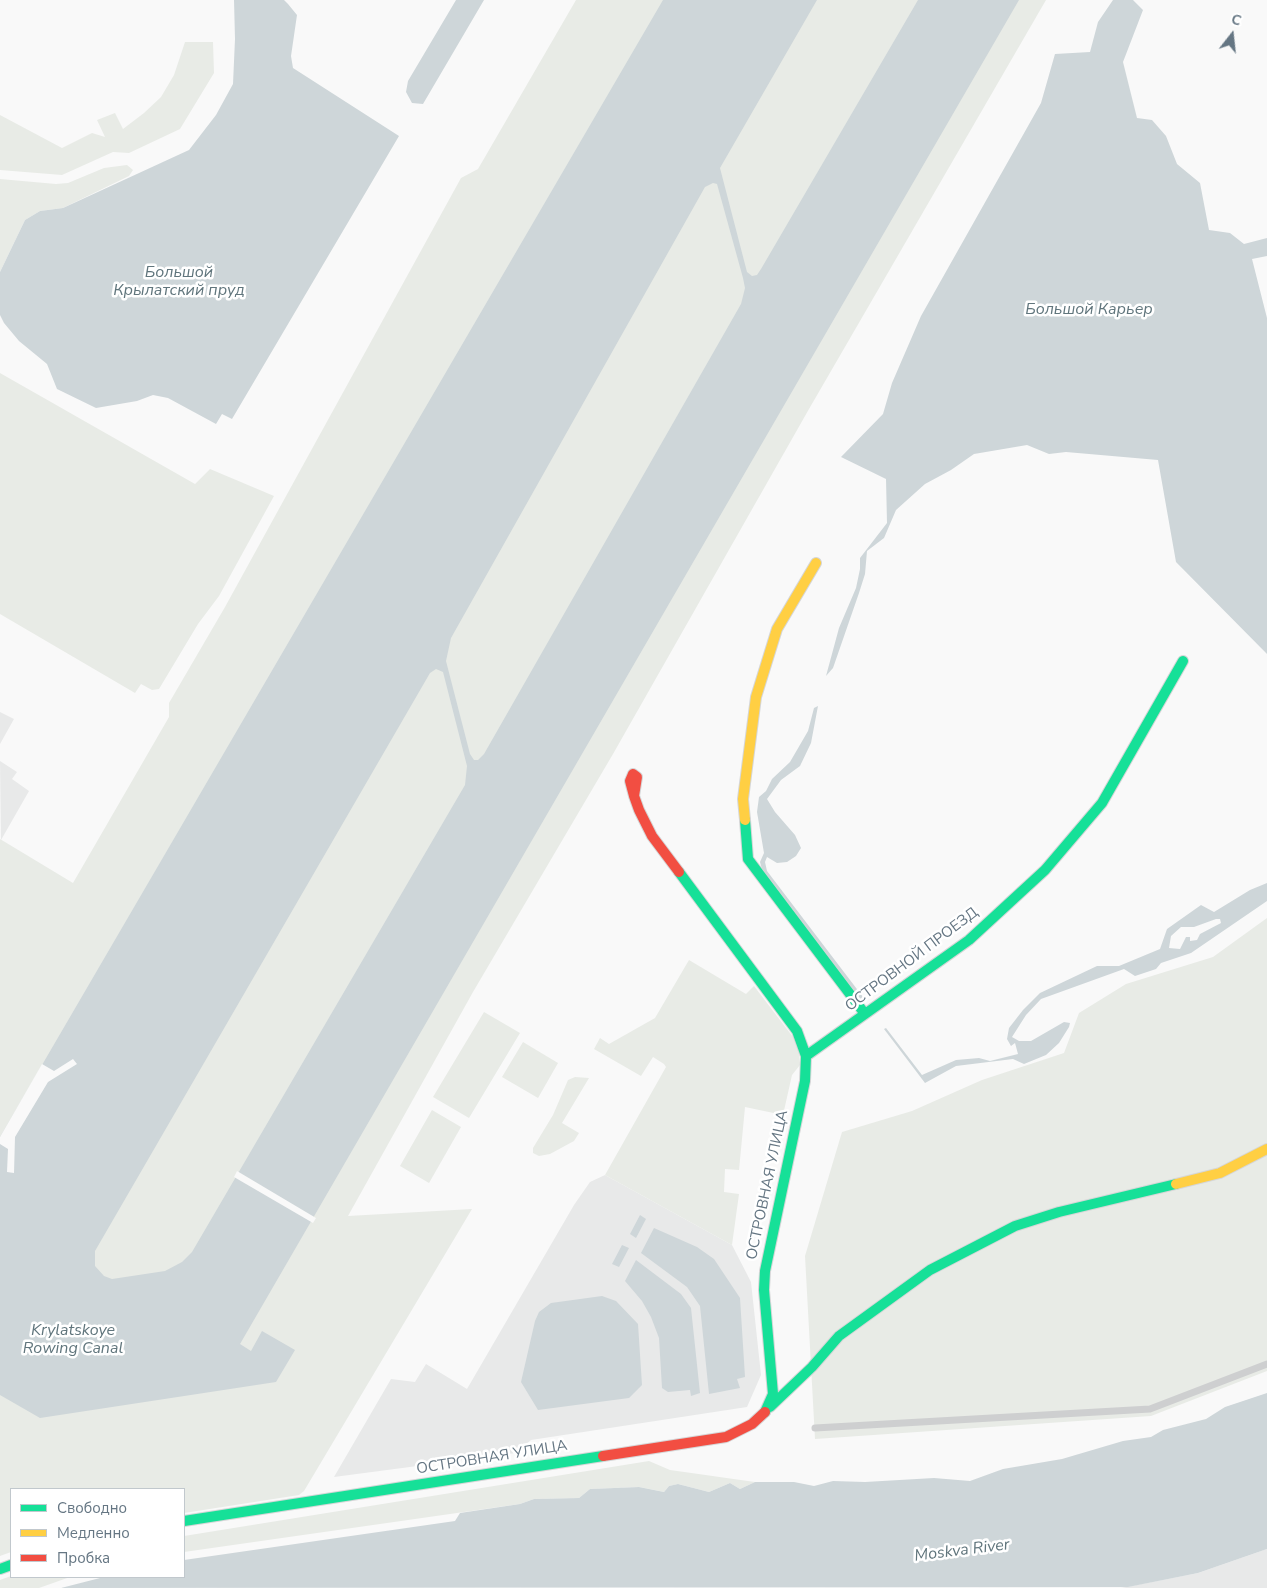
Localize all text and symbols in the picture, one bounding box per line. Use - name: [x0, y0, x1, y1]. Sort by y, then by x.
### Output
- north arrow: [1207, 10, 1257, 60]
- text: С: [1229, 10, 1243, 31]
- water label: Большой Крылатский пруд: [113, 263, 245, 301]
- water label: Большой Карьер: [1025, 300, 1153, 320]
- street label: ОСТРОВНОЙ ПРОЕЗД: [842, 904, 982, 1016]
- street label: ОСТРОВНАЯ УЛИЦА: [743, 1109, 793, 1261]
- water label: Krylatskoye Rowing Canal: [23, 1321, 123, 1359]
- street label: ОСТРОВНАЯ УЛИЦА: [415, 1437, 569, 1479]
- legend: [10, 1488, 185, 1578]
- text: Свободно: [57, 1498, 127, 1518]
- text: Медленно: [57, 1523, 130, 1543]
- water label: Moskva River: [913, 1536, 1011, 1566]
- text: Пробка: [57, 1548, 110, 1568]

